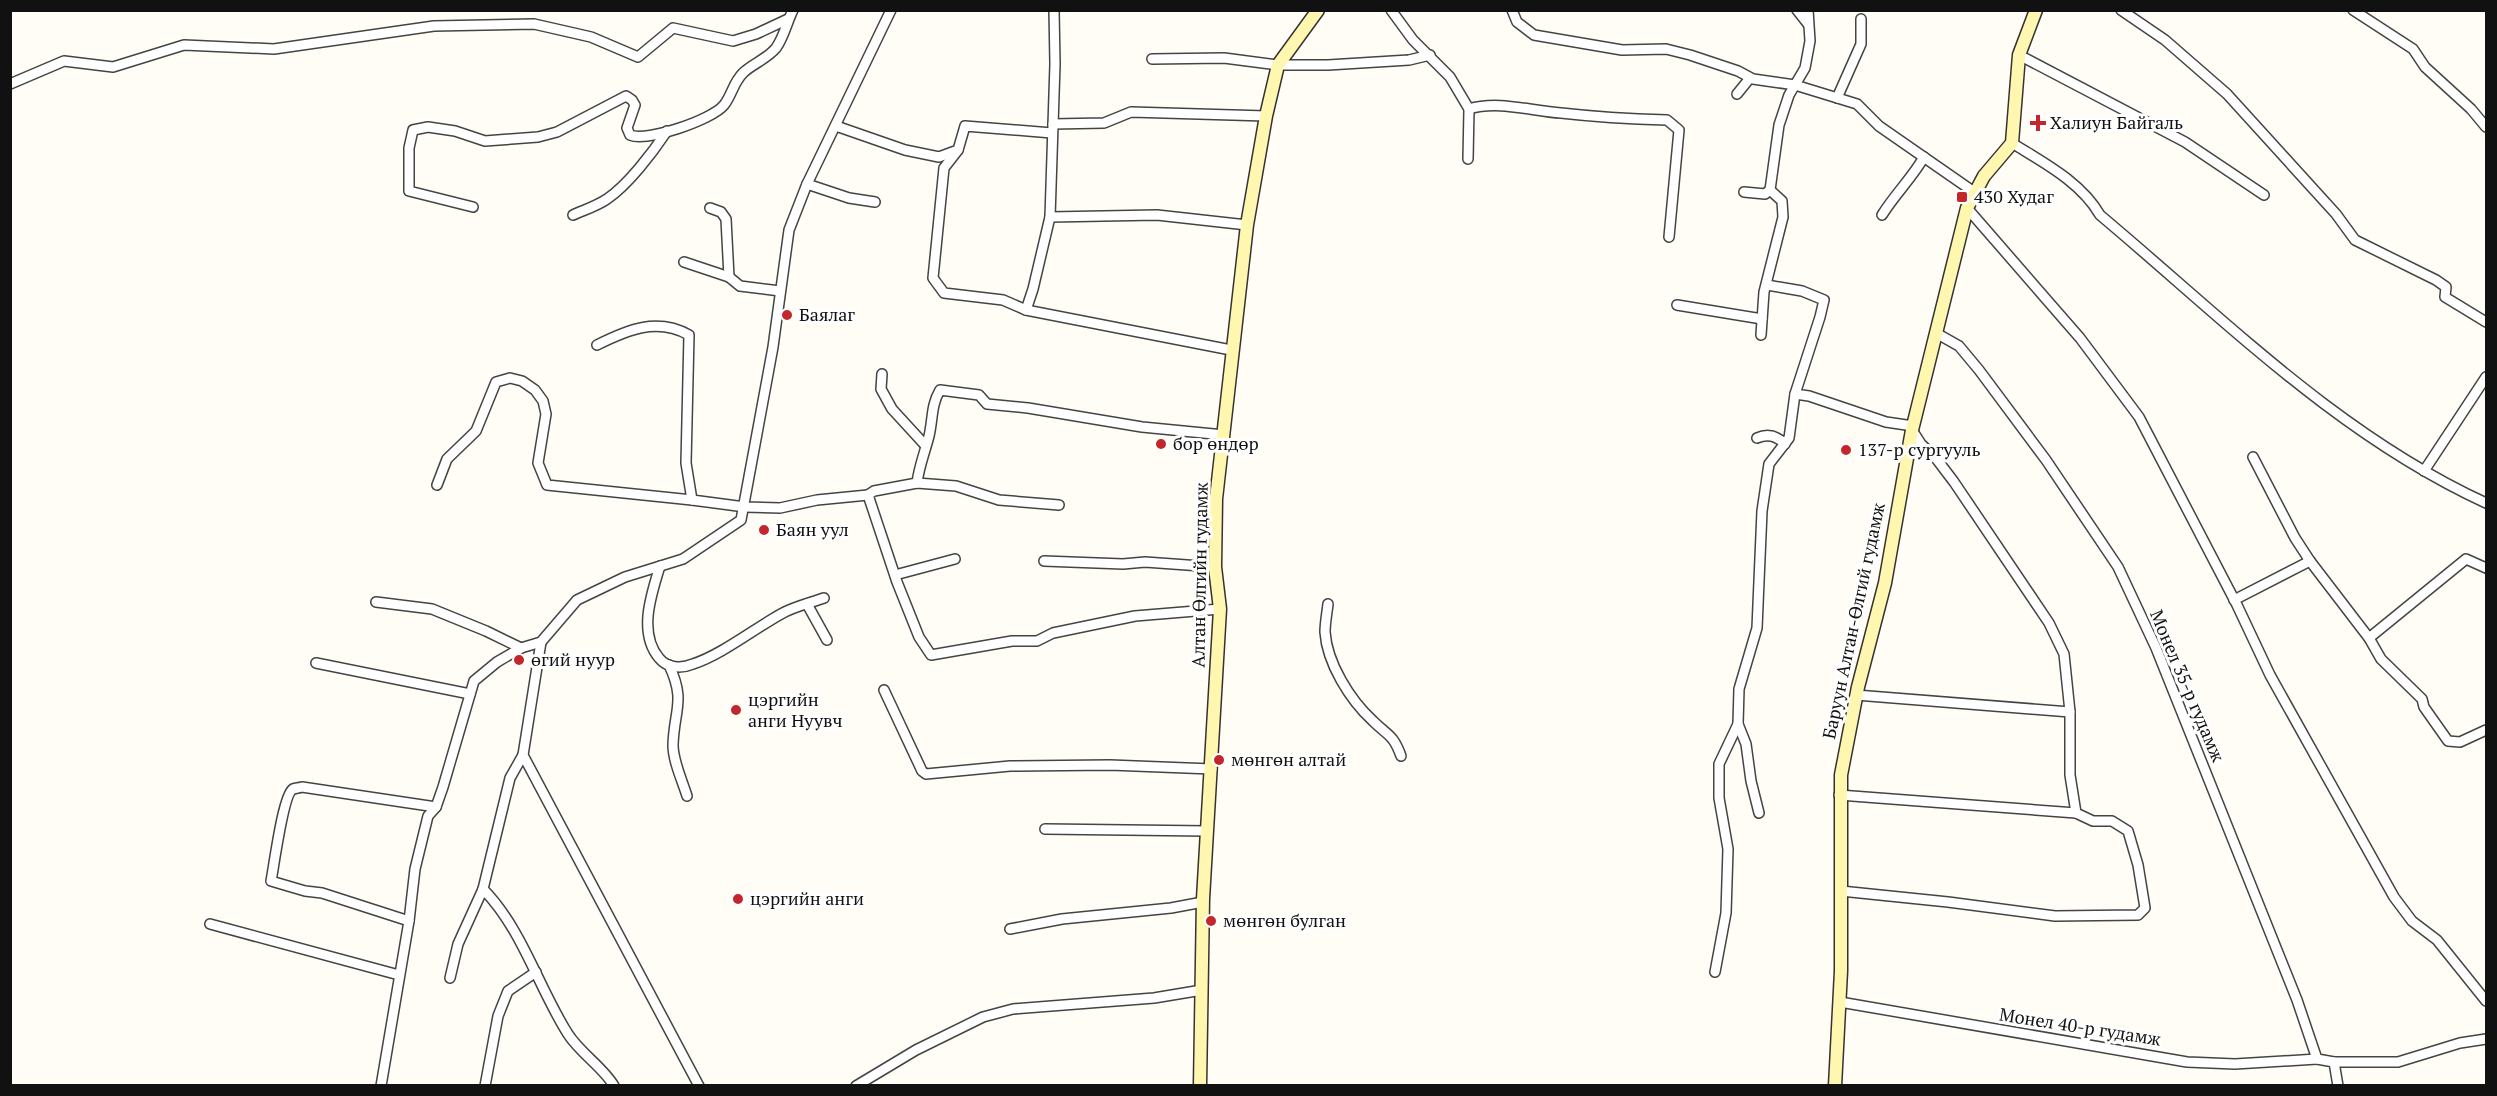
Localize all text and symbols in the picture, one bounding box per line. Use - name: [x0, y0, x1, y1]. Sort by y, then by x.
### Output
- place label: Халиун Байгаль: [2050, 110, 2183, 134]
- marker: Халиун Байгаль: [2031, 116, 2045, 130]
- place label: 430 Худаг: [1974, 184, 2054, 208]
- marker: 430 Худаг: [1955, 190, 1969, 204]
- place label: Баялаг: [799, 302, 855, 326]
- marker: Баялаг: [780, 308, 794, 322]
- place label: бор өндөр: [1173, 431, 1259, 455]
- marker: бор өндөр: [1154, 437, 1168, 451]
- place label: 137-р сургууль: [1858, 437, 1981, 461]
- marker: 137-р сургууль: [1839, 443, 1853, 457]
- street label: Алтан Өлгийн гудамж: [1185, 482, 1213, 668]
- street label: Баруун Алтан-Өлгий гудамж: [1816, 500, 1890, 741]
- place label: Баян уул: [776, 517, 849, 541]
- marker: Баян уул: [757, 523, 771, 537]
- street label: Монел 35-р гудамж: [2145, 606, 2231, 765]
- place label: өгий нуур: [531, 647, 615, 671]
- marker: өгий нуур: [512, 653, 526, 667]
- place label: цэргийн анги Нуувч: [748, 687, 843, 732]
- marker: цэргийн анги Нуувч: [729, 703, 743, 717]
- place label: мөнгөн алтай: [1231, 747, 1346, 771]
- marker: мөнгөн алтай: [1212, 753, 1226, 767]
- place label: цэргийн анги: [750, 886, 864, 910]
- marker: цэргийн анги: [731, 892, 745, 906]
- place label: мөнгөн булган: [1223, 908, 1346, 932]
- marker: мөнгөн булган: [1204, 914, 1218, 928]
- street label: Монел 40-р гудамж: [1998, 1001, 2162, 1051]

